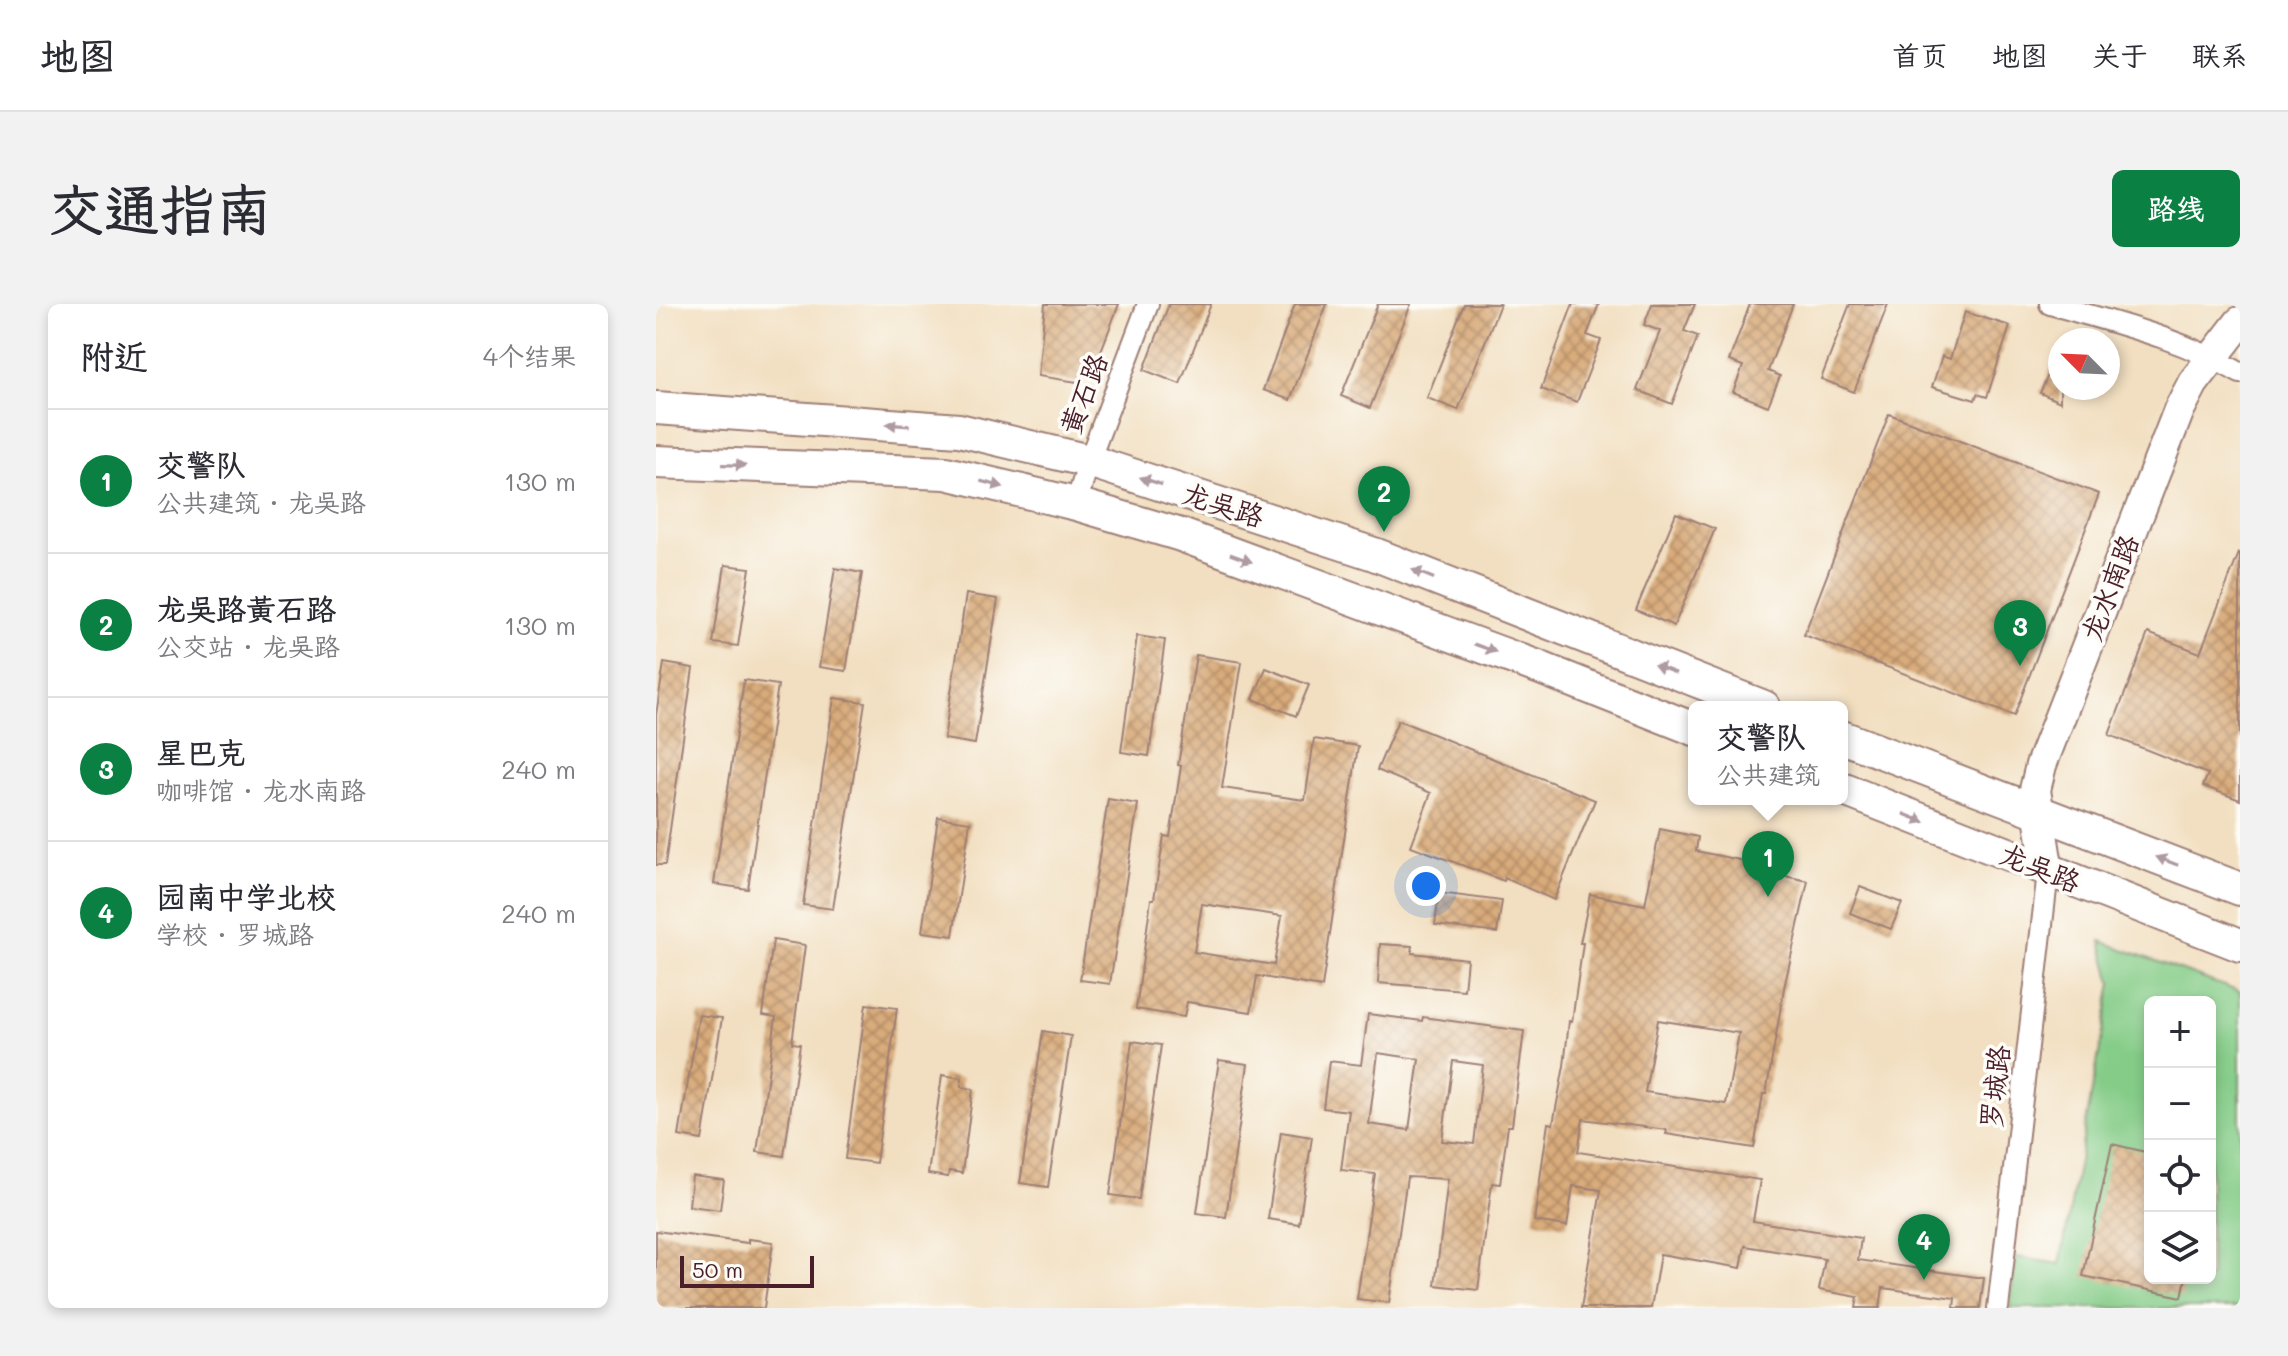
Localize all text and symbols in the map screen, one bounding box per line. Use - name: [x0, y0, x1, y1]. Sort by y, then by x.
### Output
- text: 地图: [40, 30, 116, 80]
- text: 首页: [1892, 37, 1948, 73]
- text: 地图: [1992, 37, 2048, 73]
- text: 关于: [2092, 37, 2148, 73]
- text: 联系: [2192, 37, 2248, 73]
- button: 路线: [2112, 170, 2240, 247]
- text: 交通指南: [48, 171, 272, 244]
- north arrow: [2048, 328, 2120, 400]
- text: 附近: [80, 333, 148, 378]
- text: 4个结果: [483, 339, 576, 373]
- street label: 黄石路: [1051, 348, 1115, 439]
- one-way arrow: [885, 418, 910, 431]
- text: 交警队: [156, 444, 246, 484]
- one-way arrow: [722, 458, 747, 471]
- text: 1: [100, 464, 112, 498]
- text: 130 m: [504, 464, 576, 498]
- pin: 2: [1358, 466, 1410, 532]
- street label: 龙吴路: [1178, 474, 1269, 534]
- one-way arrow: [1138, 475, 1162, 487]
- one-way arrow: [980, 478, 1005, 490]
- text: 公共建筑 · 龙吴路: [156, 485, 366, 519]
- street label: 龙水南路: [2072, 529, 2146, 646]
- one-way arrow: [1230, 552, 1254, 564]
- one-way arrow: [1411, 567, 1435, 580]
- text: 龙吴路黄石路: [156, 588, 336, 628]
- pin: 3: [1994, 600, 2046, 666]
- text: 2: [99, 608, 113, 642]
- text: 130 m: [504, 608, 576, 642]
- text: 公交站 · 龙吴路: [156, 629, 340, 663]
- one-way arrow: [1473, 642, 1497, 655]
- one-way arrow: [1653, 662, 1677, 675]
- popup: [1688, 701, 1848, 805]
- text: 交警队: [1716, 716, 1806, 756]
- text: 星巴克: [156, 732, 246, 772]
- text: 3: [98, 752, 114, 786]
- text: 240 m: [501, 752, 576, 786]
- text: 公共建筑: [1716, 757, 1820, 791]
- text: 咖啡馆 · 龙水南路: [156, 773, 366, 807]
- one-way arrow: [1902, 812, 1926, 825]
- pin: 1: [1742, 831, 1794, 897]
- street label: 龙吴路: [1995, 835, 2086, 899]
- one-way arrow: [2155, 854, 2179, 867]
- your location: [1406, 866, 1446, 906]
- text: 园南中学北校: [156, 876, 336, 916]
- text: 4: [98, 896, 114, 930]
- text: 240 m: [501, 896, 576, 930]
- text: 学校 · 罗城路: [156, 917, 314, 951]
- map controls: [2144, 996, 2216, 1284]
- button: +: [2144, 996, 2216, 1068]
- street label: 罗城路: [1972, 1043, 2016, 1131]
- button: −: [2144, 1068, 2216, 1140]
- button: locate: [2144, 1140, 2216, 1212]
- button: layers: [2144, 1212, 2216, 1284]
- pin: 4: [1898, 1214, 1950, 1280]
- scale bar: [680, 1252, 814, 1288]
- text: 50 m: [692, 1255, 743, 1284]

